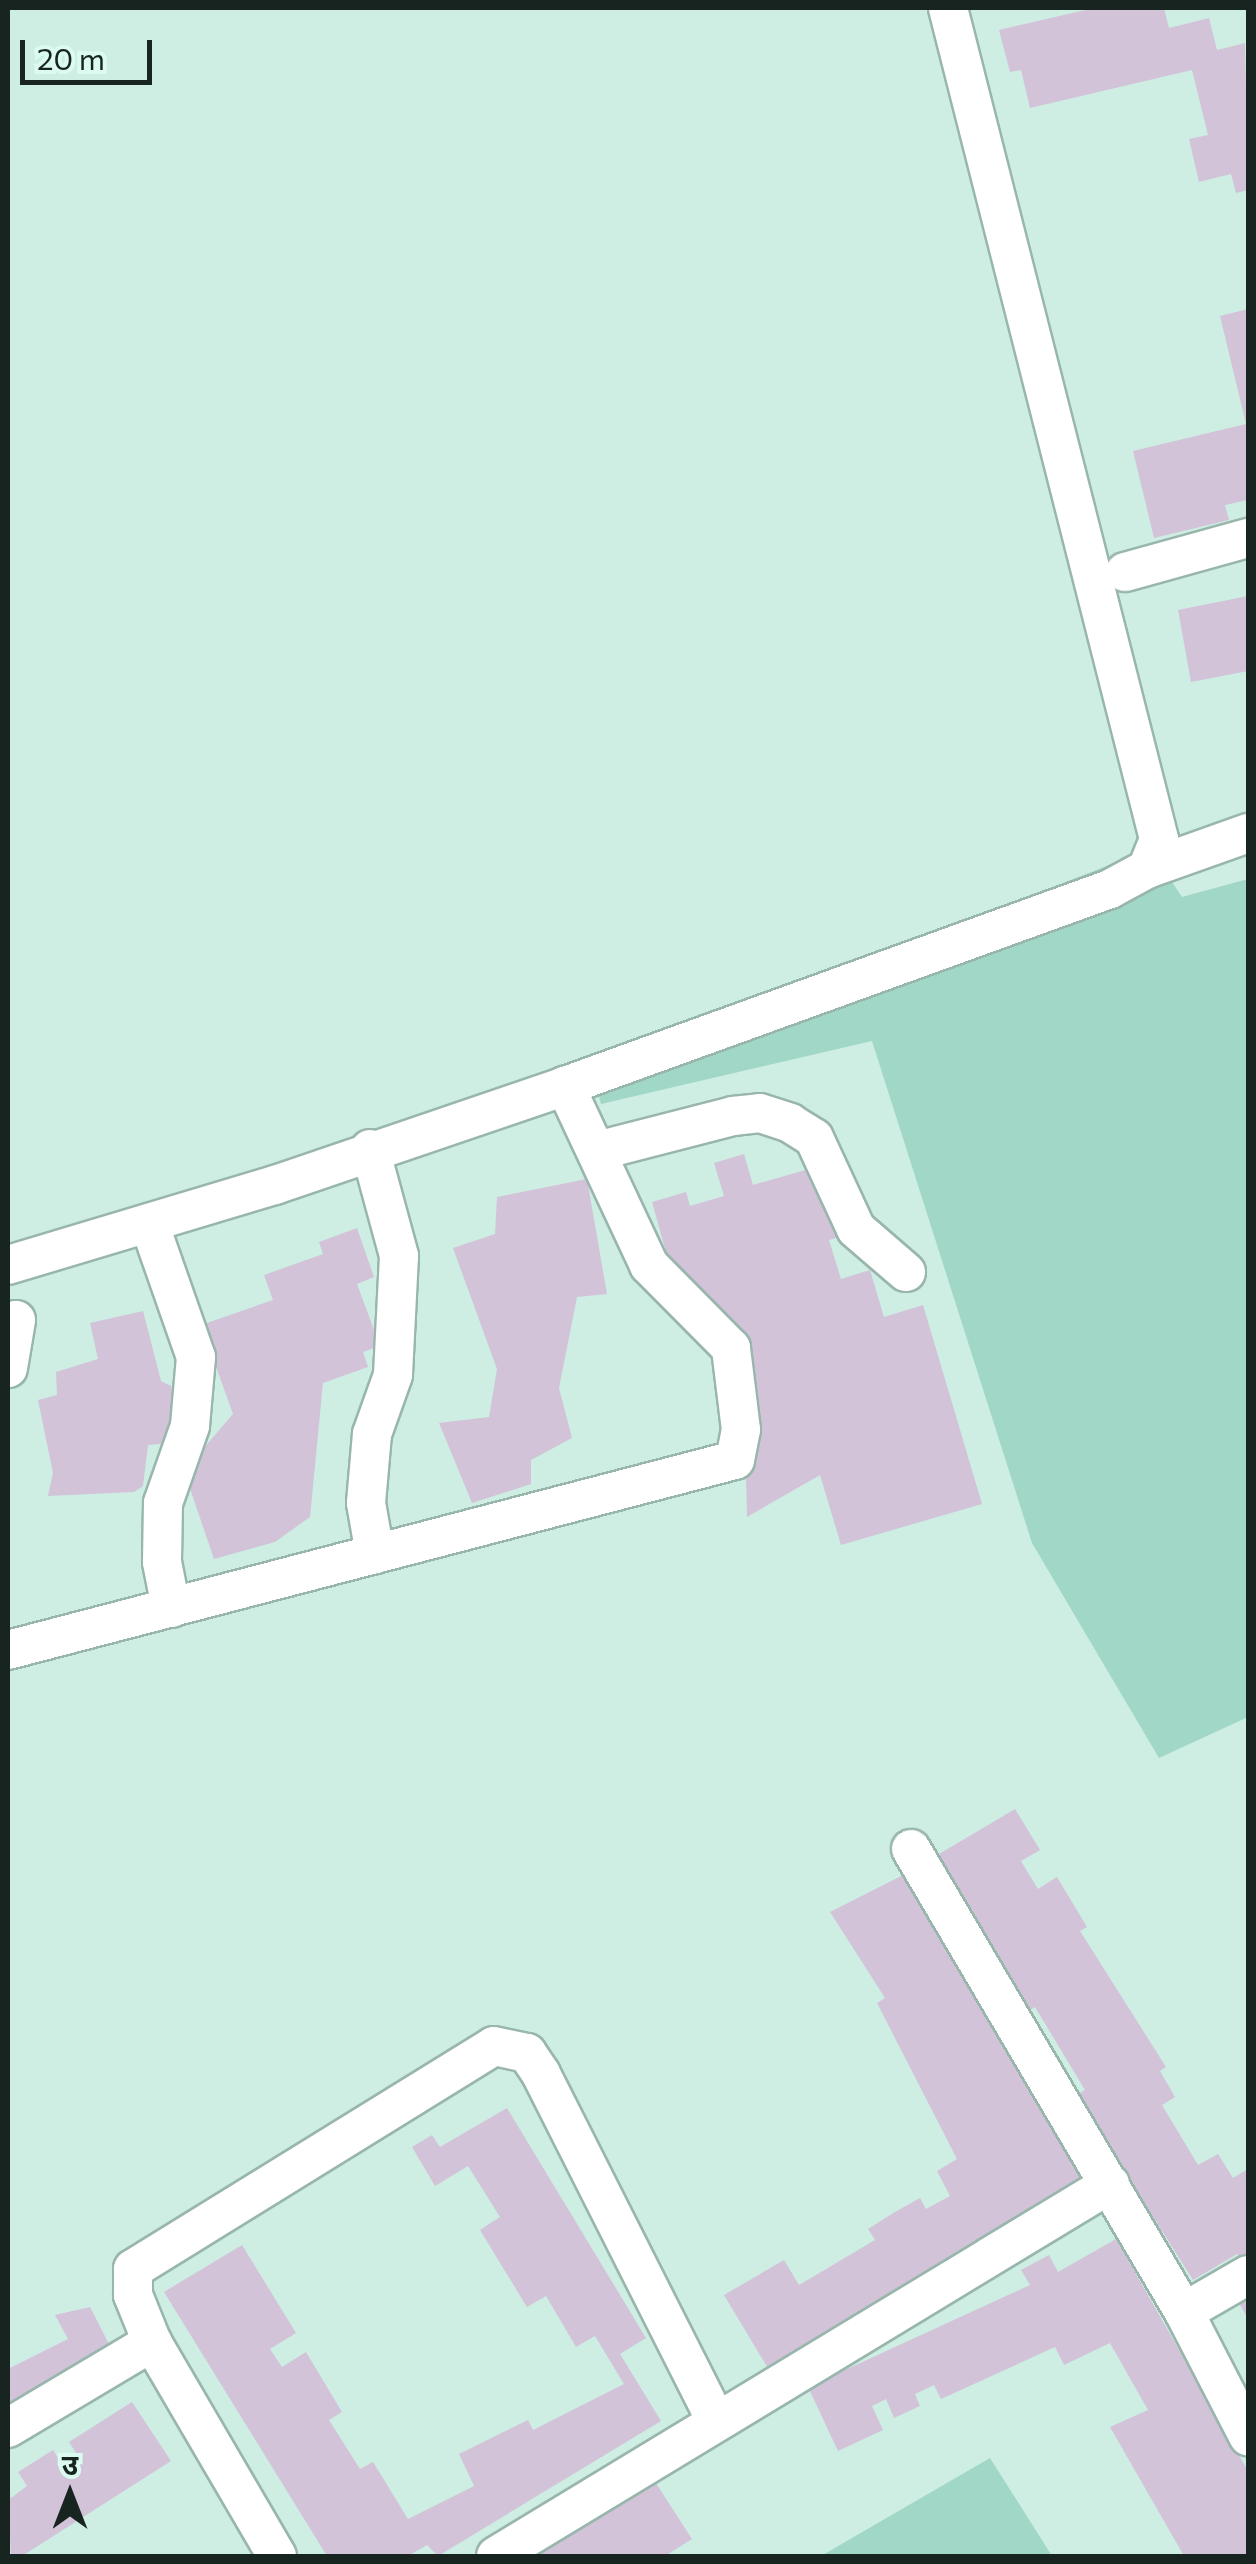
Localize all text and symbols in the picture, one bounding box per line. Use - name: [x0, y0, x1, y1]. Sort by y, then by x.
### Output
- scale bar: [25, 20, 158, 82]
- text: 20 m: [37, 39, 105, 76]
- north arrow: [20, 2444, 120, 2544]
- text: उ: [62, 2447, 78, 2481]

